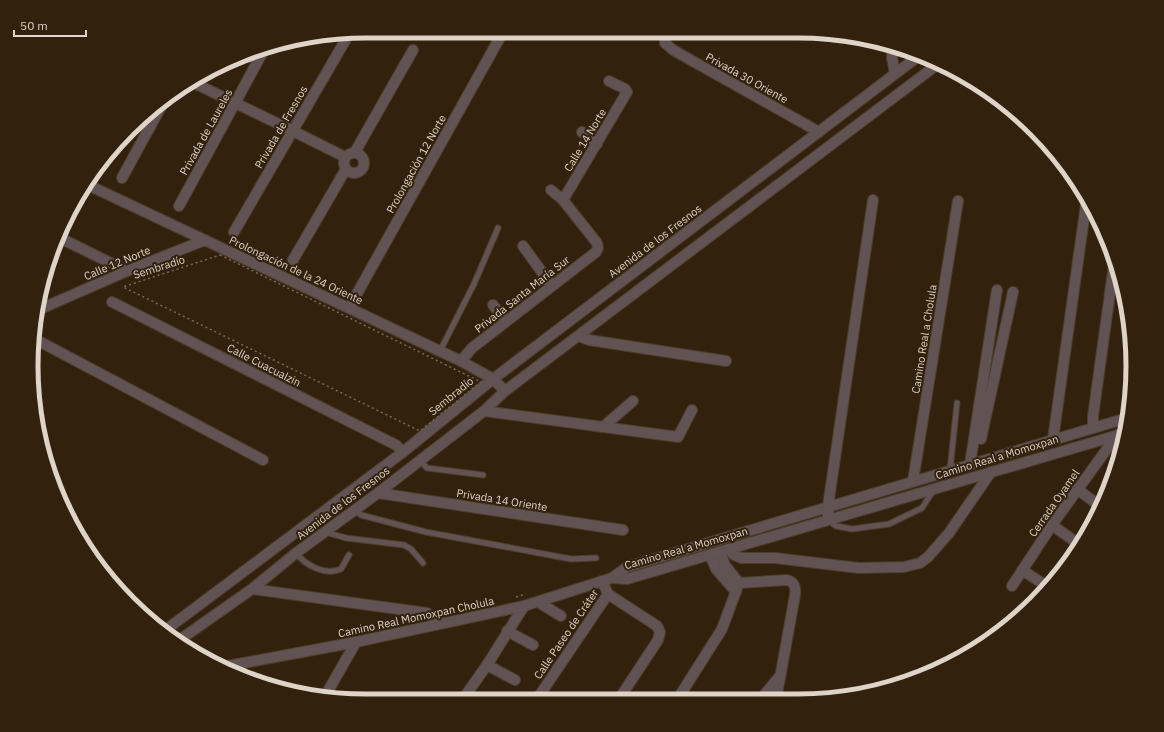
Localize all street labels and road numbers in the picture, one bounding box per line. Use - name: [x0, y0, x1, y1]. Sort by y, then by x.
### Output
- street label: Privada 30 Oriente: [703, 50, 791, 106]
- street label: Privada de Fresnos: [252, 83, 310, 171]
- street label: Privada de Laureles: [177, 86, 235, 178]
- street label: Calle 14 Norte: [561, 106, 609, 174]
- street label: Prolongación 12 Norte: [383, 112, 449, 216]
- street label: Avenida de los Fresnos: [606, 201, 704, 281]
- street label: Prolongación de la 24 Oriente: [227, 233, 365, 307]
- street label: Calle 12 Norte: [82, 243, 152, 283]
- street label: Sembradío: [131, 252, 187, 282]
- street label: Privada Santa María Sur: [472, 252, 572, 336]
- street label: Camino Real a Cholula: [908, 283, 940, 395]
- street label: Calle Cuacualzin: [225, 340, 303, 390]
- street label: Sembradío: [426, 374, 476, 418]
- street label: Camino Real a Momoxpan: [934, 432, 1060, 482]
- street label: Avenida de los Fresnos: [294, 463, 392, 543]
- street label: Cerrada Oyamel: [1026, 467, 1082, 539]
- street label: Privada 14 Oriente: [456, 486, 548, 514]
- street label: Camino Real a Momoxpan: [623, 524, 749, 572]
- street label: Calle Paseo de Cráter: [531, 586, 601, 682]
- street label: Camino Real Momoxpan Cholula: [337, 594, 495, 640]

